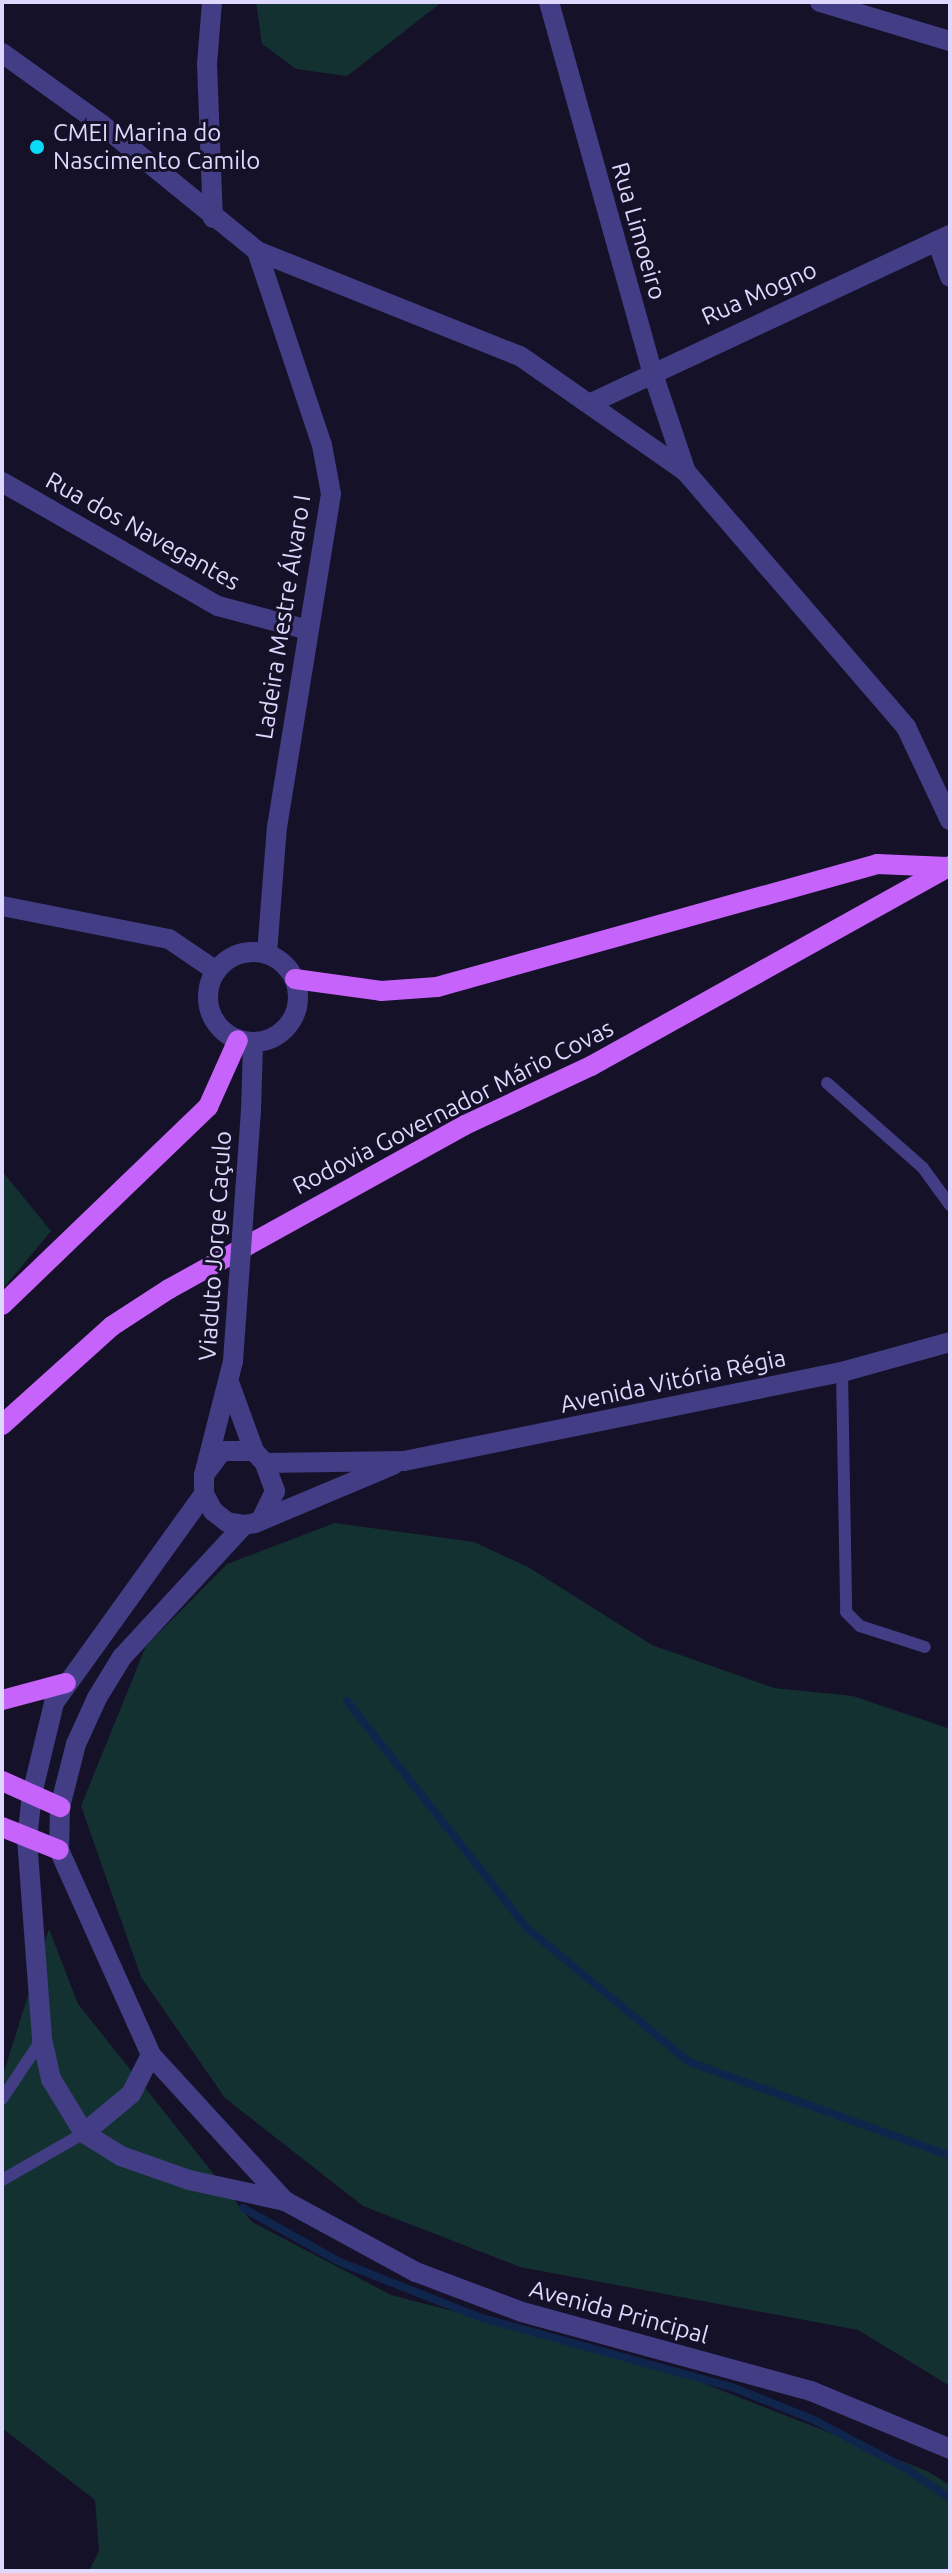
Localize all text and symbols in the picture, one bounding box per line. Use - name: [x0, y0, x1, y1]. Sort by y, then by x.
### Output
- place label: CMEI Marina do Nascimento Camilo: [53, 119, 260, 175]
- marker: CMEI Marina do Nascimento Camilo: [28, 138, 46, 156]
- street label: Rua Limoeiro: [606, 159, 672, 303]
- street label: Rua Mogno: [697, 255, 821, 331]
- street label: Rua dos Navegantes: [41, 466, 245, 596]
- street label: Ladeira Mestre Álvaro I: [249, 493, 317, 741]
- street label: Rodovia Governador Mário Covas: [288, 1013, 618, 1201]
- street label: Viaduto Jorge Caçulo: [193, 1130, 237, 1362]
- street label: Avenida Vitória Régia: [558, 1343, 788, 1419]
- street label: Avenida Principal: [526, 2274, 712, 2350]

